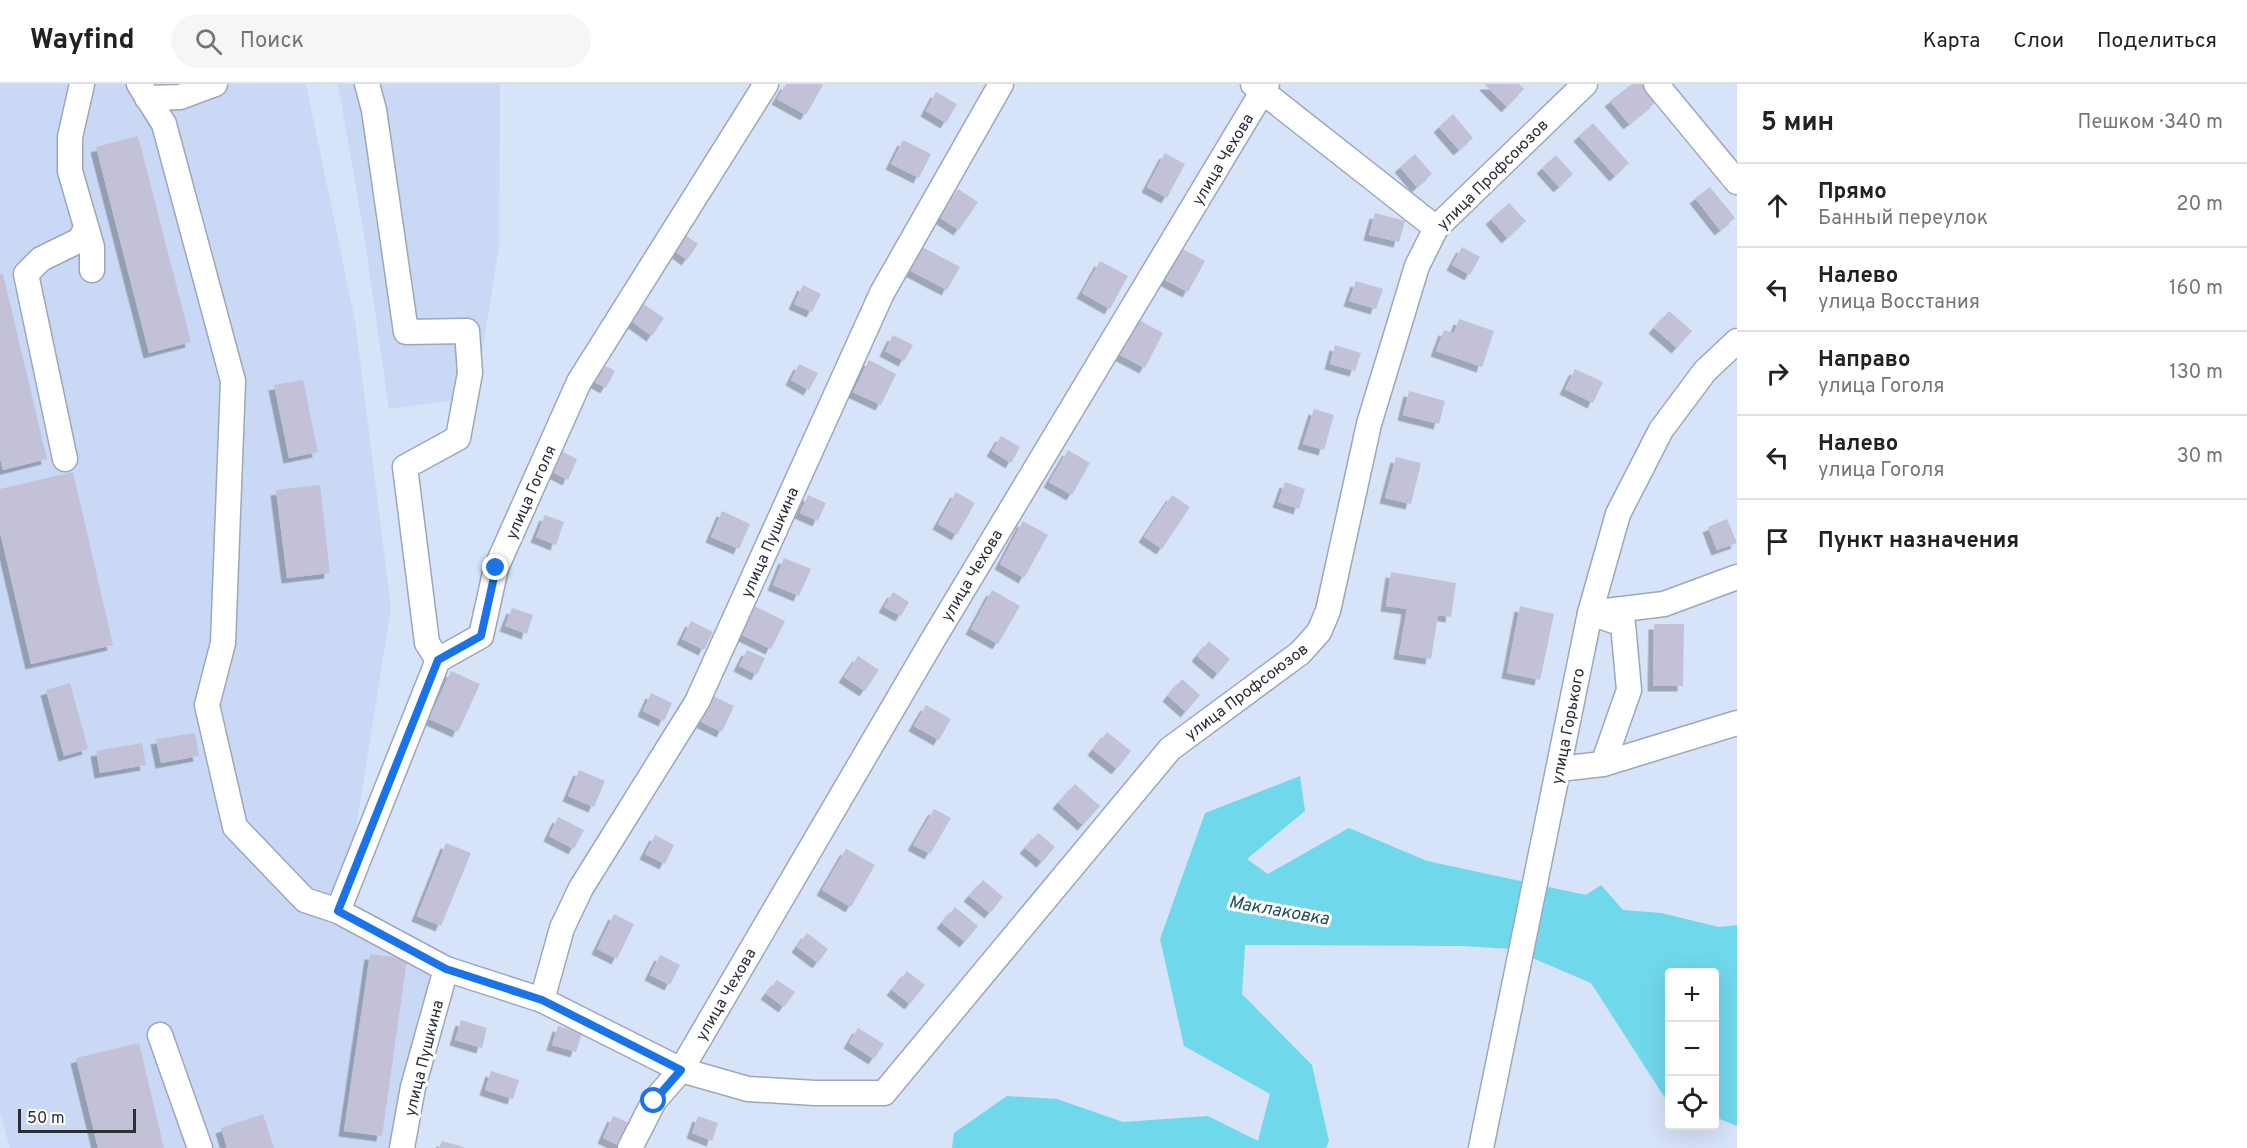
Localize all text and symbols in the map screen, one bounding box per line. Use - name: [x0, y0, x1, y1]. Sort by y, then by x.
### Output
- search box: [171, 14, 591, 68]
- text: Wayfind: [30, 23, 135, 59]
- icon: search: [192, 25, 225, 58]
- text: Поиск: [240, 28, 304, 55]
- text: Карта: [1923, 28, 1980, 55]
- text: Слои: [2013, 28, 2064, 55]
- text: Поделиться: [2097, 28, 2217, 55]
- text: 5 мин: [1761, 107, 1834, 140]
- street label: улица Чехова: [1188, 110, 1259, 210]
- text: Пешком · 340 m: [2078, 110, 2223, 136]
- street label: улица Профсоюзов: [1434, 116, 1553, 235]
- text: Прямо: [1818, 179, 1887, 206]
- icon: ahead: [1761, 189, 1794, 222]
- text: 20 m: [2176, 192, 2223, 218]
- text: Банный переулок: [1818, 206, 1988, 232]
- text: Налево: [1818, 263, 1898, 290]
- icon: left: [1761, 273, 1794, 306]
- text: 160 m: [2169, 276, 2223, 302]
- text: улица Восстания: [1818, 290, 1980, 316]
- text: Направо: [1818, 347, 1910, 374]
- icon: right: [1761, 357, 1794, 390]
- text: 130 m: [2169, 360, 2223, 386]
- text: улица Гоголя: [1818, 374, 1944, 400]
- text: Налево: [1818, 431, 1898, 458]
- icon: left: [1761, 441, 1794, 474]
- street label: улица Гоголя: [502, 443, 562, 543]
- text: 30 m: [2177, 444, 2223, 470]
- text: улица Гоголя: [1818, 458, 1944, 484]
- street label: улица Пушкина: [737, 484, 804, 601]
- icon: arrive: [1761, 525, 1794, 558]
- street label: улица Чехова: [937, 526, 1008, 626]
- text: Пункт назначения: [1818, 528, 2019, 555]
- route end: [482, 554, 508, 580]
- street label: улица Профсоюзов: [1182, 640, 1313, 746]
- street label: улица Горького: [1548, 667, 1590, 786]
- water label: Маклаковка: [1227, 891, 1331, 932]
- street label: улица Чехова: [692, 945, 761, 1045]
- map controls: [1665, 968, 1719, 1130]
- button: +: [1665, 968, 1719, 1022]
- street label: улица Пушкина: [401, 998, 449, 1119]
- button: −: [1665, 1022, 1719, 1076]
- button: locate: [1665, 1076, 1719, 1130]
- route start: [640, 1087, 666, 1113]
- scale bar: [18, 1106, 136, 1134]
- text: 50 m: [27, 1109, 65, 1129]

